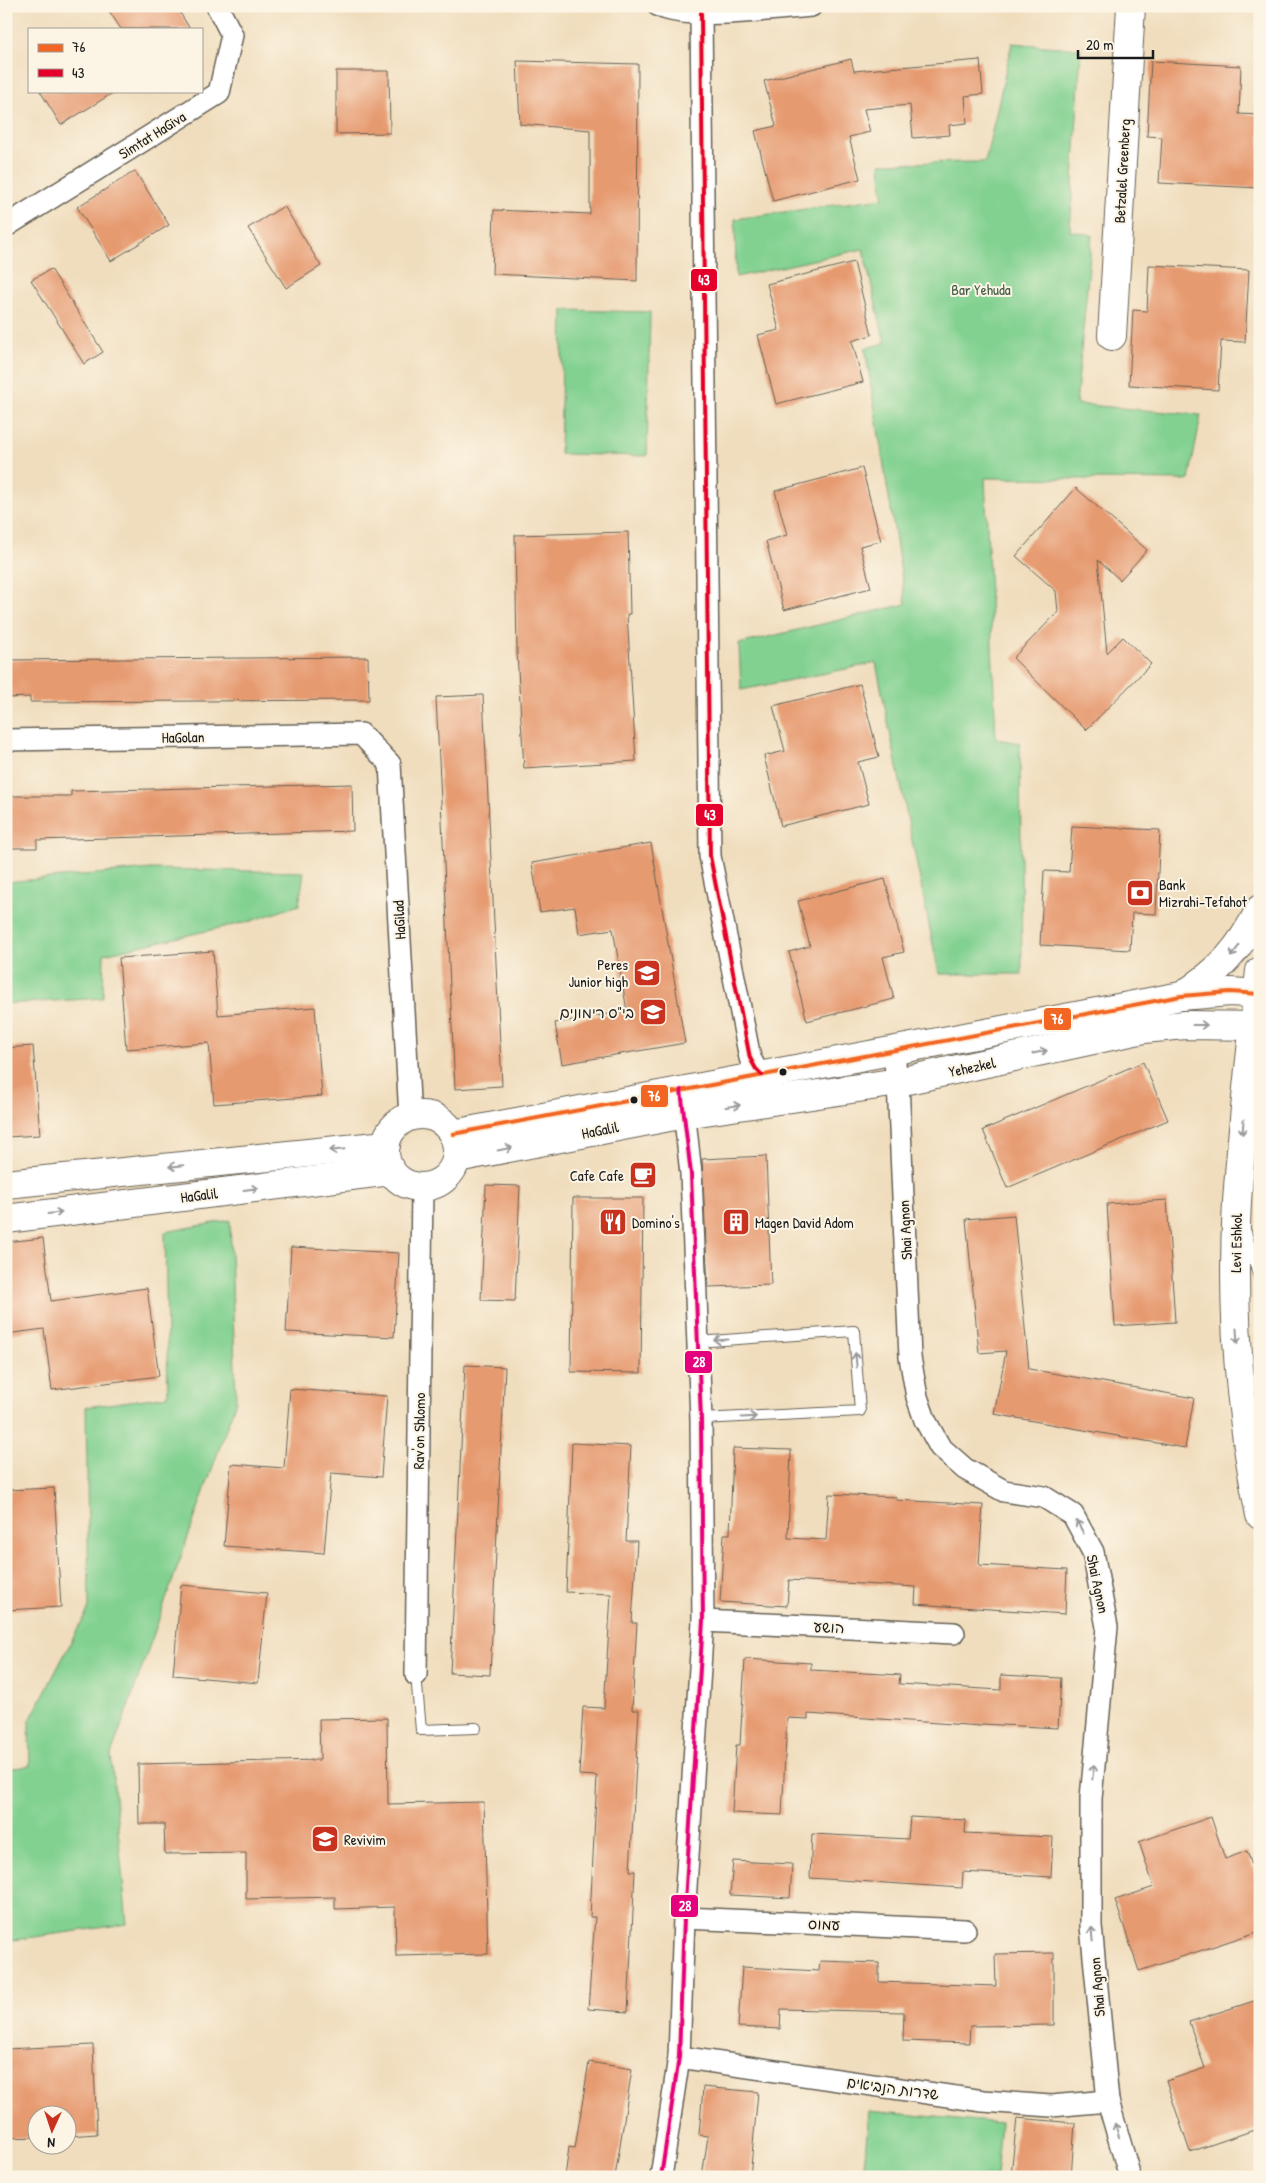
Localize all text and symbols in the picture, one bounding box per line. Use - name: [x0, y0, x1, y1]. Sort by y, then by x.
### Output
- legend: [28, 28, 202, 92]
- scale bar: [1078, 28, 1154, 60]
- text: 20 m: [1086, 34, 1113, 55]
- text: 76: [72, 36, 85, 57]
- text: 43: [72, 62, 85, 83]
- street label: Simtat HaGiva: [114, 106, 190, 164]
- street label: Betzalel Greenberg: [1109, 118, 1135, 224]
- line badge: 43: [690, 268, 718, 292]
- text: 43: [698, 270, 710, 289]
- park label: Bar Yehuda: [951, 279, 1011, 300]
- street label: HaGolan: [161, 726, 205, 748]
- line badge: 43: [695, 803, 724, 827]
- text: 43: [704, 805, 716, 824]
- place label: Bank Mizrahi-Tefahot: [1159, 874, 1248, 912]
- bank icon: Bank Mizrahi-Tefahot: [1125, 878, 1155, 908]
- street label: HaGilad: [387, 900, 411, 940]
- one-way arrow: [1230, 944, 1241, 957]
- place label: Peres Junior high: [568, 954, 628, 992]
- school or university icon: Peres Junior high: [632, 958, 662, 988]
- school or university icon: בי"ס רימונים: [638, 997, 668, 1027]
- place label: בי"ס רימונים: [560, 1002, 634, 1023]
- line badge: 76: [1043, 1007, 1072, 1031]
- text: 76: [1050, 1009, 1064, 1028]
- one-way arrow: [1192, 1020, 1208, 1030]
- one-way arrow: [1032, 1047, 1048, 1056]
- street label: Yehezkel: [947, 1052, 997, 1082]
- unlabelled marker: [778, 1067, 788, 1077]
- line badge: 76: [640, 1084, 669, 1108]
- text: 76: [647, 1086, 661, 1105]
- unlabelled marker: [629, 1095, 639, 1105]
- one-way arrow: [724, 1101, 740, 1111]
- street label: HaGalil: [580, 1116, 620, 1144]
- one-way arrow: [1239, 1119, 1248, 1135]
- one-way arrow: [496, 1144, 512, 1153]
- one-way arrow: [330, 1145, 346, 1154]
- cafe icon: Cafe Cafe: [628, 1160, 658, 1190]
- one-way arrow: [168, 1162, 184, 1171]
- place label: Cafe Cafe: [570, 1165, 624, 1186]
- street label: HaGalil: [179, 1182, 219, 1208]
- one-way arrow: [242, 1184, 258, 1194]
- street label: Shai Agnon: [893, 1200, 917, 1260]
- restaurant icon: Domino's: [598, 1207, 628, 1237]
- building icon: Magen David Adom: [721, 1207, 751, 1237]
- one-way arrow: [46, 1208, 62, 1218]
- place label: Domino's: [632, 1212, 680, 1233]
- place label: Magen David Adom: [755, 1212, 854, 1233]
- street label: Levi Eshkol: [1225, 1213, 1247, 1273]
- one-way arrow: [1233, 1328, 1242, 1344]
- one-way arrow: [713, 1335, 729, 1345]
- line badge: 28: [684, 1350, 713, 1374]
- text: 28: [693, 1352, 705, 1371]
- one-way arrow: [851, 1352, 861, 1368]
- street label: Rav'on Shlomo: [408, 1392, 430, 1470]
- one-way arrow: [741, 1412, 757, 1421]
- one-way arrow: [1075, 1520, 1085, 1535]
- street label: Shai Agnon: [1082, 1553, 1114, 1615]
- street label: הושע: [813, 1616, 845, 1638]
- one-way arrow: [1088, 1764, 1098, 1780]
- school or university icon: Revivim: [310, 1824, 340, 1854]
- place label: Revivim: [344, 1829, 386, 1850]
- line badge: 28: [670, 1894, 699, 1918]
- text: 28: [679, 1896, 691, 1915]
- street label: עמוס: [808, 1913, 841, 1935]
- one-way arrow: [1087, 1927, 1097, 1943]
- street label: Shai Agnon: [1084, 1956, 1110, 2018]
- street label: שדרות הנביאים: [846, 2071, 940, 2105]
- north arrow: [28, 2106, 78, 2156]
- one-way arrow: [1111, 2122, 1121, 2138]
- text: N: [47, 2134, 56, 2153]

